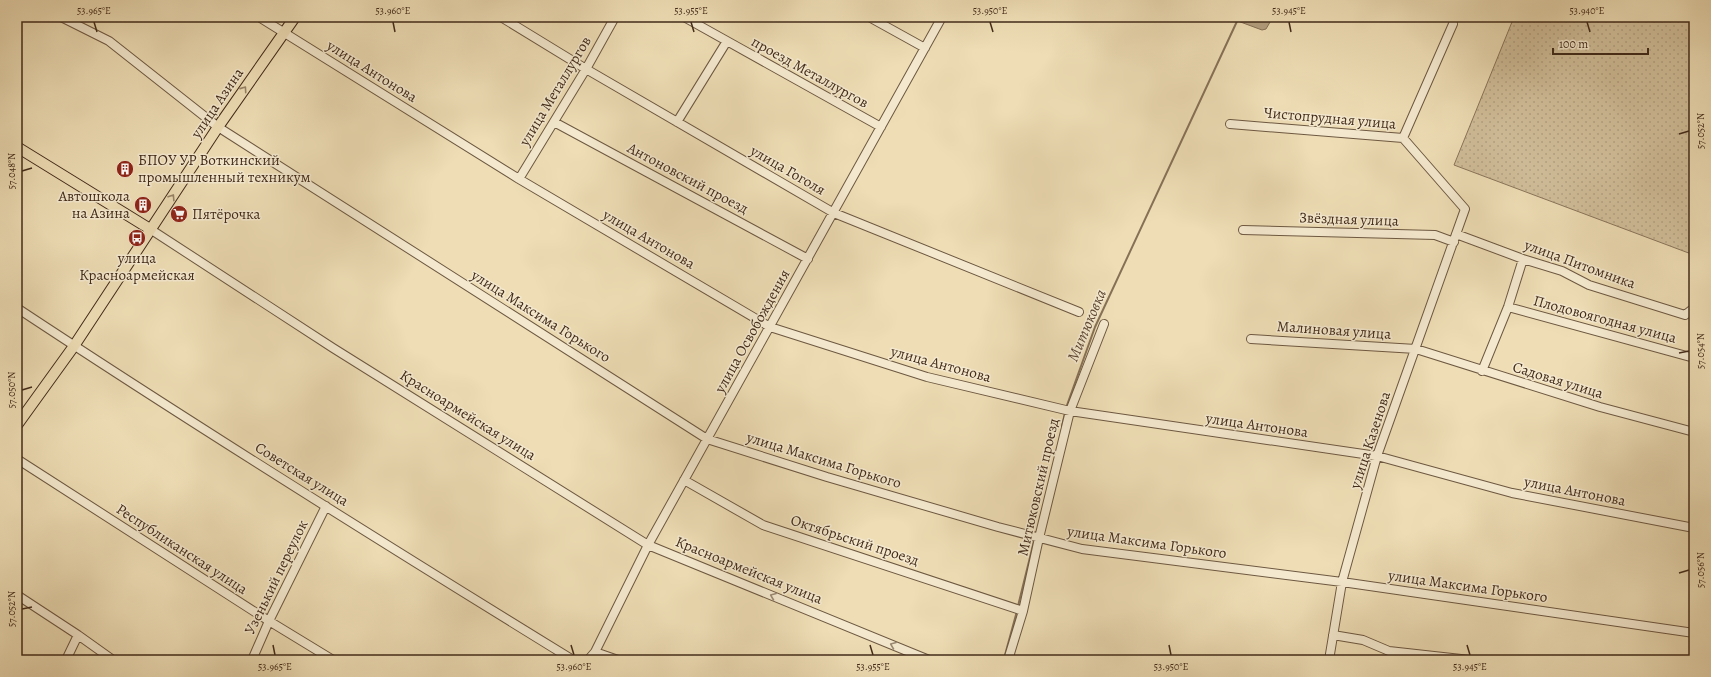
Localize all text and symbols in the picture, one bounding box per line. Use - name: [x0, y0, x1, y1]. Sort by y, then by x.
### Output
- text: 53.965°E: [77, 4, 111, 17]
- text: 53.960°E: [376, 4, 411, 17]
- text: 53.955°E: [674, 4, 708, 17]
- text: 53.950°E: [973, 4, 1007, 17]
- text: 53.945°E: [1272, 4, 1306, 17]
- text: 53.940°E: [1570, 4, 1605, 17]
- scale bar: [1553, 30, 1648, 56]
- street label: проезд Металлургов: [748, 31, 872, 113]
- street label: улица Металлургов: [514, 32, 596, 150]
- street label: улица Антонова: [322, 35, 421, 107]
- text: 100 m: [1559, 36, 1588, 52]
- street label: улица Азина: [186, 64, 248, 143]
- one-way arrow: [239, 86, 247, 93]
- street label: Чистопрудная улица: [1263, 102, 1397, 134]
- text: 57.052°N: [1694, 113, 1707, 149]
- street label: Антоновский проезд: [623, 137, 752, 218]
- street label: улица Гоголя: [746, 140, 829, 200]
- place label: БПОУ УР Воткинский промышленный техникум: [138, 150, 311, 187]
- text: 57.048°N: [5, 153, 18, 189]
- building icon: БПОУ УР Воткинский промышленный техникум: [115, 159, 135, 179]
- place label: Автошкола на Азина: [57, 186, 130, 223]
- one-way arrow: [167, 194, 174, 201]
- building icon: Автошкола на Азина: [133, 195, 153, 215]
- supermarket icon: Пятёрочка: [169, 204, 189, 224]
- place label: Пятёрочка: [192, 204, 261, 224]
- street label: улица Антонова: [598, 204, 699, 273]
- street label: Звёздная улица: [1299, 207, 1399, 231]
- bus stop icon: улица Красноармейская: [127, 228, 147, 248]
- street label: улица Питомника: [1521, 234, 1638, 293]
- place label: улица Красноармейская: [79, 248, 195, 285]
- street label: улица Максима Горького: [467, 264, 614, 367]
- street label: улица Освобождения: [709, 266, 794, 397]
- water label: Митюковка: [1062, 286, 1112, 365]
- street label: Плодовоягодная улица: [1531, 290, 1679, 348]
- street label: Малиновая улица: [1276, 316, 1392, 344]
- text: 57.054°N: [1694, 333, 1707, 369]
- street label: улица Антонова: [888, 341, 993, 387]
- street label: Садовая улица: [1510, 357, 1606, 403]
- street label: Красноармейская улица: [396, 365, 540, 465]
- text: 57.050°N: [5, 372, 18, 408]
- street label: улица Казенова: [1345, 389, 1395, 492]
- street label: улица Антонова: [1204, 408, 1310, 442]
- street label: Митюковский проезд: [1012, 416, 1064, 558]
- street label: улица Максима Горького: [743, 427, 904, 493]
- street label: Советская улица: [251, 437, 353, 511]
- street label: улица Антонова: [1522, 471, 1628, 511]
- street label: Республиканская улица: [112, 499, 252, 599]
- street label: Октябрьский проезд: [788, 510, 922, 570]
- street label: Узенький переулок: [240, 516, 313, 638]
- street label: улица Максима Горького: [1065, 521, 1228, 563]
- street label: Красноармейская улица: [673, 531, 826, 609]
- text: 57.056°N: [1694, 552, 1707, 588]
- street label: улица Максима Горького: [1386, 565, 1549, 607]
- text: 57.052°N: [5, 591, 18, 627]
- one-way arrow: [769, 593, 776, 601]
- one-way arrow: [890, 642, 897, 650]
- text: 53.965°E: [258, 660, 292, 673]
- text: 53.960°E: [557, 660, 592, 673]
- text: 53.955°E: [856, 660, 890, 673]
- text: 53.950°E: [1154, 660, 1188, 673]
- text: 53.945°E: [1453, 660, 1487, 673]

